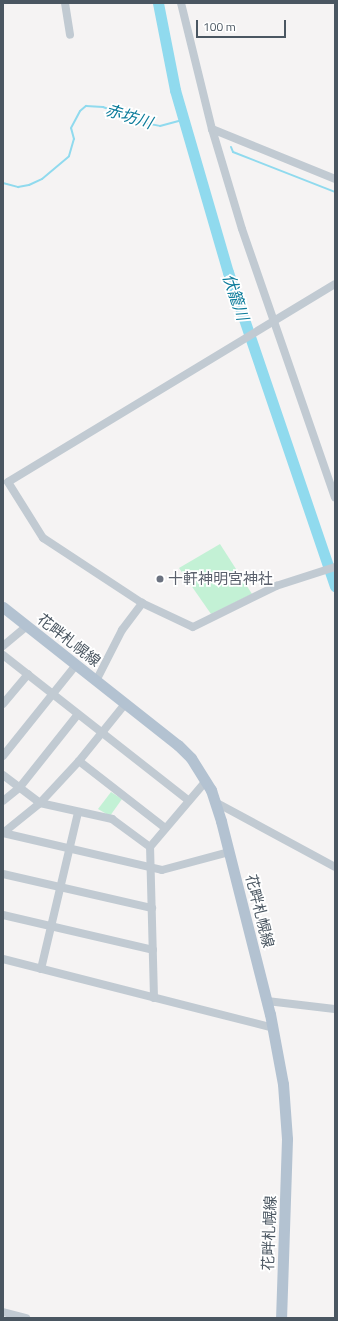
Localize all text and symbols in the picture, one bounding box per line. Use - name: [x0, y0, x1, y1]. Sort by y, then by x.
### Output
- scale bar: [198, 12, 288, 38]
- text: 100 m: [203, 17, 236, 36]
- water label: 赤坊川: [103, 100, 155, 132]
- water label: 伏籠川: [219, 271, 253, 323]
- place label: 十軒神明宮神社: [168, 570, 273, 588]
- marker: 十軒神明宮神社: [155, 574, 165, 584]
- street label: 花畔札幌線: [34, 610, 104, 670]
- street label: 花畔札幌線: [242, 872, 278, 950]
- street label: 花畔札幌線: [259, 1195, 279, 1271]

